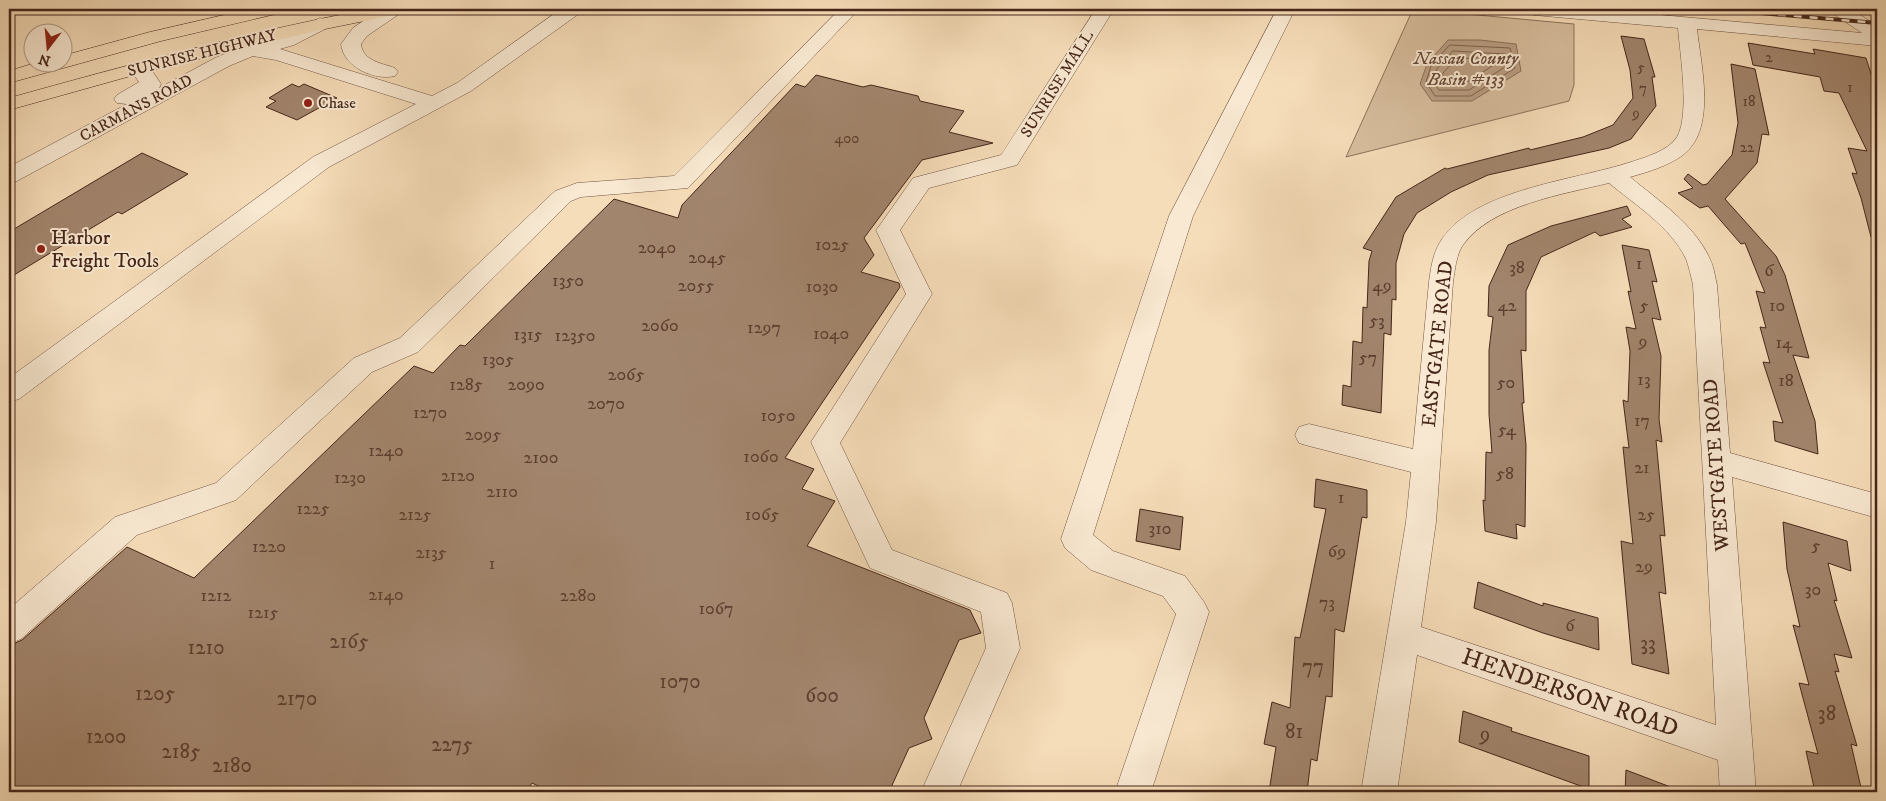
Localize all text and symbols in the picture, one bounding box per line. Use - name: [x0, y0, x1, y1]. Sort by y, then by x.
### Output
- north arrow: [22, 22, 72, 72]
- street label: SUNRISE HIGHWAY: [125, 25, 279, 81]
- street label: SUNRISE MALL: [1016, 27, 1098, 141]
- water label: Nassau County Basin #133: [1413, 48, 1519, 91]
- house number: 2: [1765, 48, 1773, 67]
- text: N: [36, 49, 53, 70]
- house number: 5: [1637, 58, 1645, 77]
- street label: CARMANS ROAD: [76, 70, 196, 146]
- house number: 1: [1847, 78, 1853, 97]
- house number: 7: [1639, 79, 1647, 98]
- house number: 18: [1742, 92, 1756, 111]
- place label: Chase: [318, 93, 356, 113]
- marker: Chase: [302, 97, 314, 109]
- house number: 9: [1631, 104, 1640, 123]
- house number: 400: [835, 129, 859, 148]
- house number: 22: [1740, 138, 1755, 157]
- place label: Harbor Freight Tools: [51, 226, 159, 274]
- house number: 1025: [815, 234, 849, 256]
- house number: 2040: [638, 237, 676, 259]
- marker: Harbor Freight Tools: [35, 243, 47, 255]
- house number: 2045: [688, 247, 726, 269]
- house number: 1: [1636, 253, 1642, 275]
- house number: 38: [1509, 257, 1525, 279]
- street label: EASTGATE ROAD: [1417, 259, 1459, 428]
- house number: 6: [1764, 260, 1774, 282]
- house number: 1350: [552, 270, 584, 292]
- house number: 2055: [678, 275, 714, 297]
- house number: 49: [1372, 275, 1392, 297]
- house number: 1030: [806, 276, 838, 298]
- house number: 42: [1497, 295, 1517, 317]
- house number: 5: [1640, 295, 1649, 317]
- house number: 10: [1769, 295, 1785, 317]
- house number: 53: [1369, 310, 1385, 332]
- house number: 2060: [641, 315, 679, 337]
- house number: 1297: [747, 317, 781, 339]
- house number: 1040: [813, 323, 849, 345]
- house number: 1315: [514, 324, 542, 346]
- house number: 12350: [555, 325, 595, 347]
- house number: 9: [1638, 331, 1647, 353]
- house number: 14: [1776, 332, 1793, 354]
- house number: 57: [1359, 347, 1377, 369]
- house number: 1305: [482, 349, 514, 371]
- house number: 2065: [608, 364, 644, 386]
- house number: 13: [1637, 369, 1651, 391]
- house number: 18: [1778, 370, 1794, 392]
- house number: 50: [1497, 372, 1515, 394]
- house number: 1285: [449, 374, 483, 396]
- house number: 2090: [507, 374, 545, 396]
- street label: WESTGATE ROAD: [1699, 378, 1736, 553]
- house number: 2070: [587, 393, 625, 415]
- house number: 1270: [413, 402, 447, 424]
- house number: 1050: [761, 405, 795, 427]
- house number: 17: [1634, 410, 1650, 432]
- house number: 54: [1498, 419, 1517, 441]
- house number: 2095: [465, 424, 501, 446]
- house number: 1240: [368, 440, 404, 462]
- house number: 1060: [743, 446, 779, 468]
- house number: 2100: [524, 447, 558, 469]
- house number: 21: [1634, 457, 1650, 479]
- house number: 58: [1496, 463, 1514, 485]
- house number: 2120: [441, 465, 475, 487]
- house number: 1230: [334, 467, 366, 489]
- house number: 2110: [486, 481, 518, 503]
- house number: 1: [1338, 487, 1344, 509]
- house number: 1225: [296, 498, 330, 520]
- house number: 2125: [398, 504, 432, 526]
- house number: 1065: [745, 504, 779, 526]
- house number: 25: [1637, 504, 1655, 526]
- house number: 310: [1149, 518, 1171, 540]
- house number: 5: [1812, 535, 1821, 557]
- house number: 1220: [252, 536, 286, 558]
- house number: 69: [1328, 541, 1346, 563]
- house number: 2135: [415, 542, 447, 564]
- house number: 1: [489, 553, 495, 575]
- house number: 29: [1635, 556, 1653, 578]
- house number: 30: [1805, 579, 1821, 601]
- house number: 2140: [368, 584, 404, 606]
- house number: 1212: [201, 585, 232, 607]
- house number: 2280: [560, 585, 596, 607]
- house number: 73: [1319, 592, 1335, 614]
- house number: 1067: [698, 598, 734, 620]
- house number: 1215: [248, 602, 278, 624]
- house number: 6: [1565, 615, 1575, 637]
- house number: 2165: [329, 629, 369, 655]
- house number: 33: [1640, 631, 1656, 657]
- house number: 1210: [188, 635, 224, 661]
- street label: HENDERSON ROAD: [1458, 642, 1682, 744]
- house number: 77: [1302, 654, 1324, 680]
- house number: 1070: [659, 669, 701, 695]
- house number: 1205: [135, 681, 175, 707]
- house number: 600: [805, 683, 839, 709]
- house number: 2170: [277, 686, 317, 712]
- house number: 38: [1818, 701, 1836, 727]
- house number: 81: [1285, 719, 1303, 745]
- house number: 9: [1479, 722, 1490, 748]
- house number: 1200: [86, 724, 126, 750]
- house number: 2275: [431, 732, 473, 758]
- house number: 2185: [162, 739, 200, 765]
- house number: 2180: [212, 753, 252, 779]

